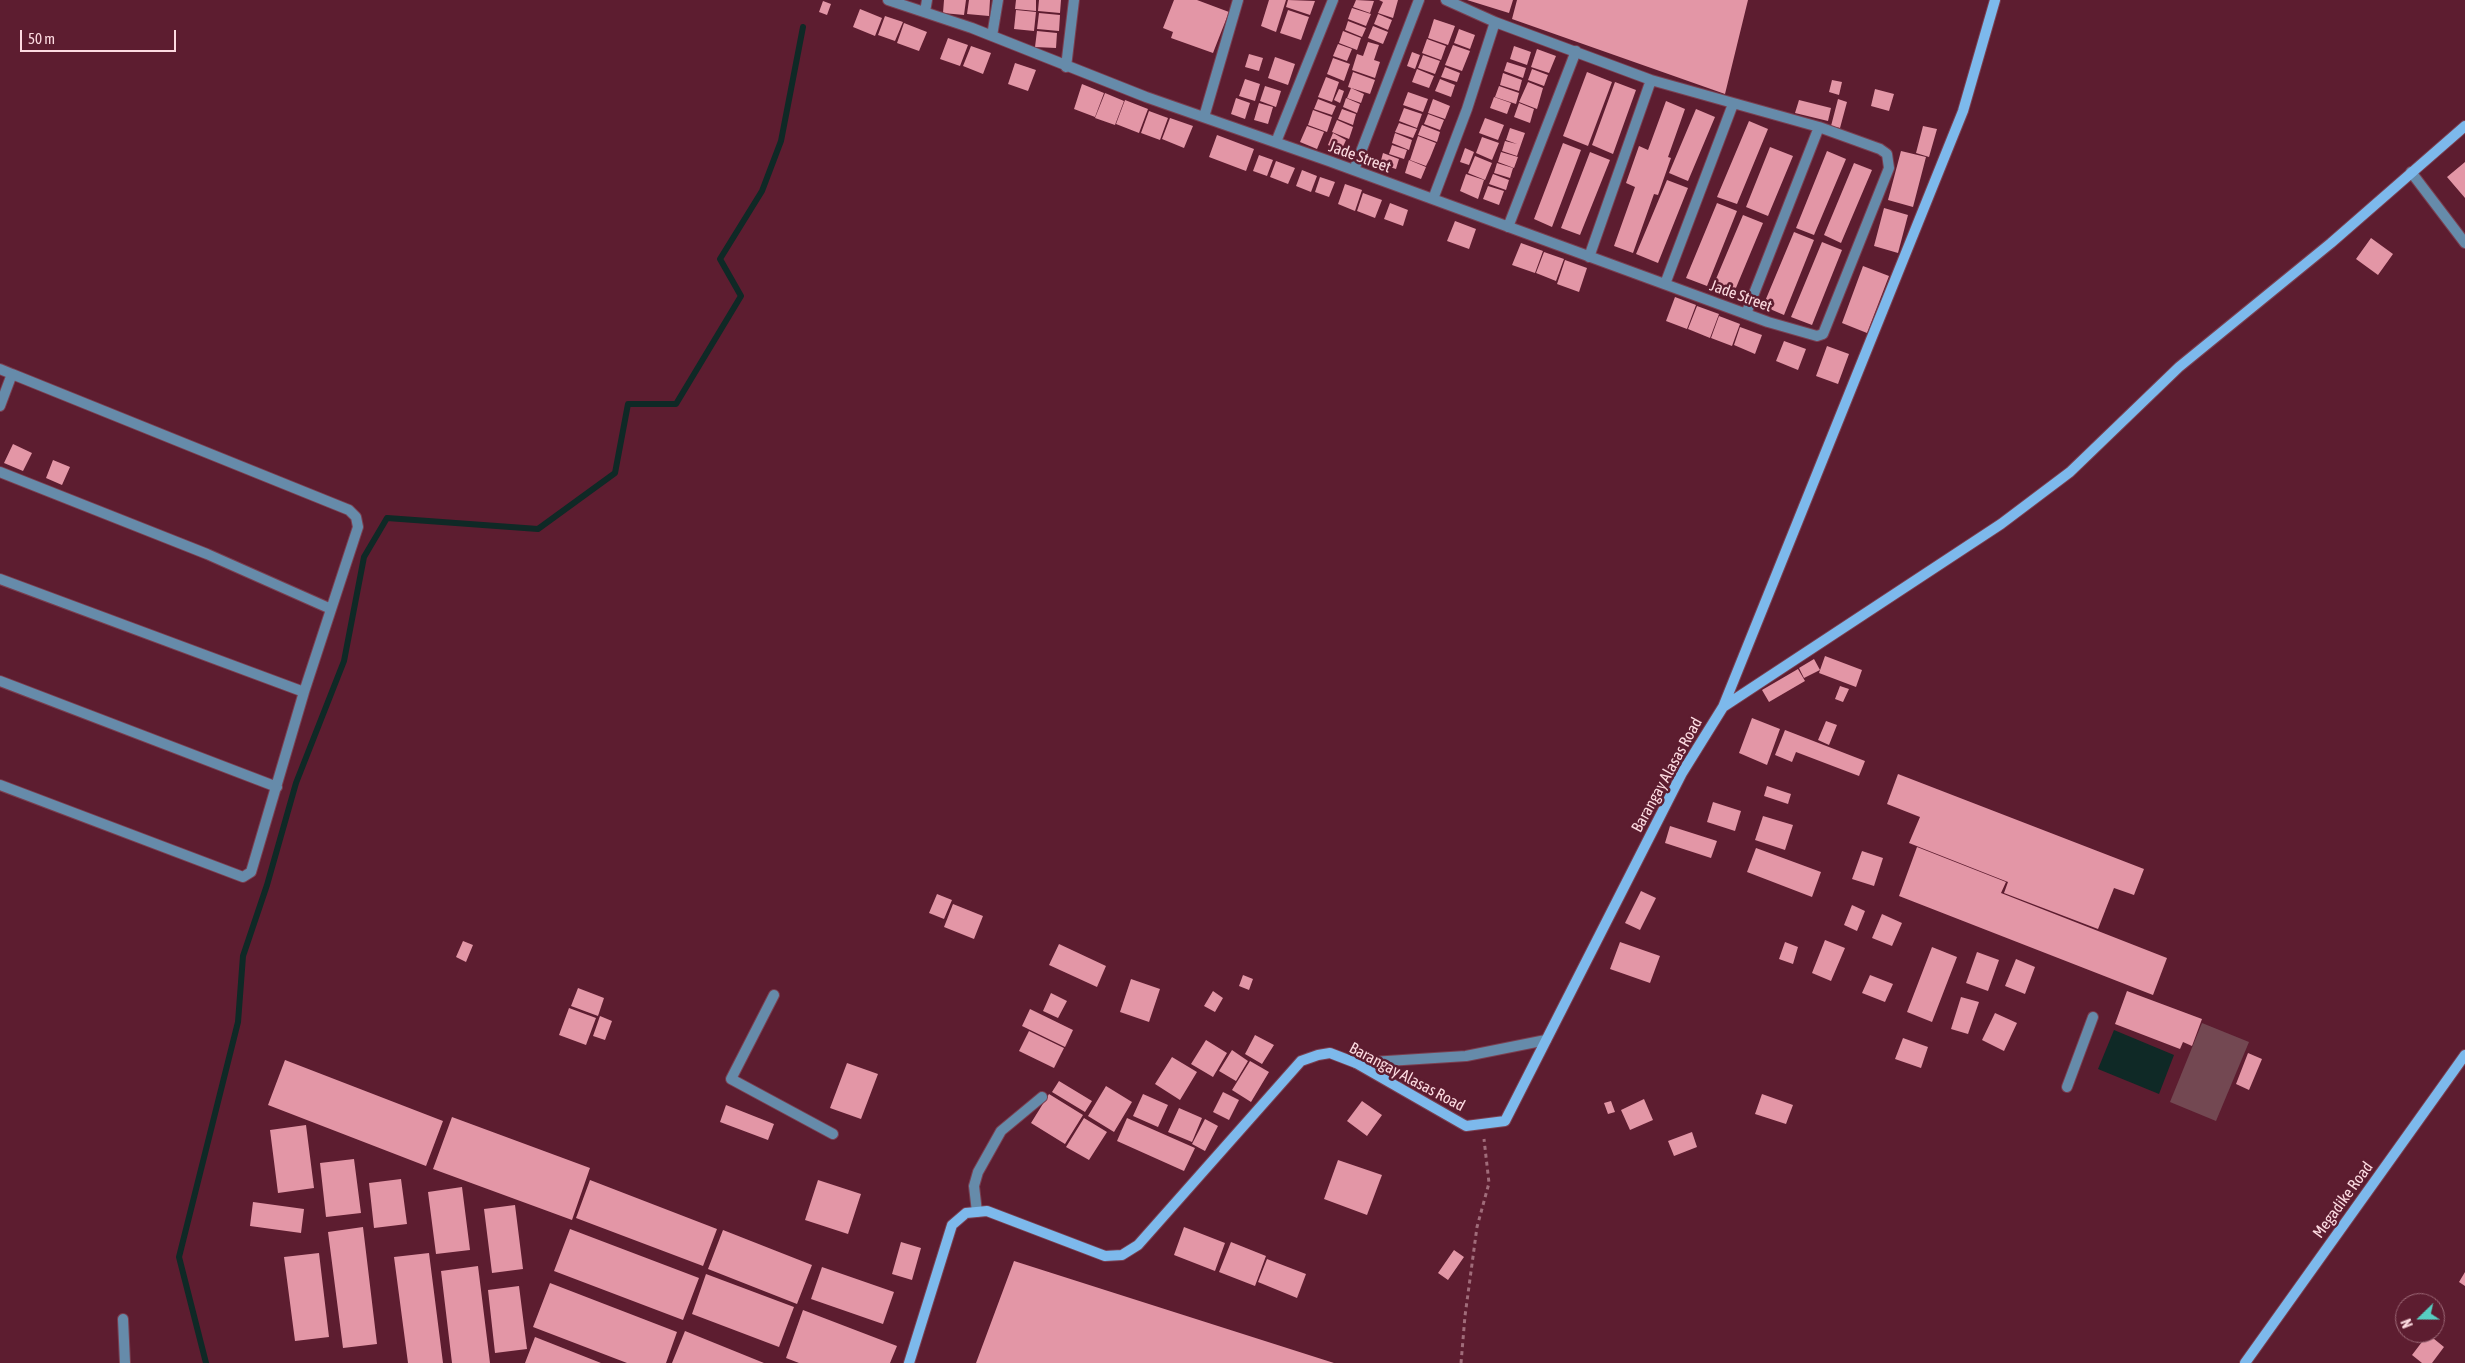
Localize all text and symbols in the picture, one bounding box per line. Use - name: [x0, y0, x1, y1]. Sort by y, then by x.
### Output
- scale bar: [22, 20, 179, 52]
- text: 50 m: [28, 30, 55, 47]
- street label: Jade Street: [1326, 137, 1394, 177]
- street label: Jade Street: [1707, 276, 1775, 316]
- street label: Barangay Alasas Road: [1627, 714, 1707, 836]
- street label: Barangay Alasas Road: [1346, 1038, 1468, 1116]
- street label: Megadike Road: [2309, 1158, 2377, 1242]
- north arrow: [2395, 1293, 2445, 1343]
- text: N: [2398, 1316, 2416, 1330]

